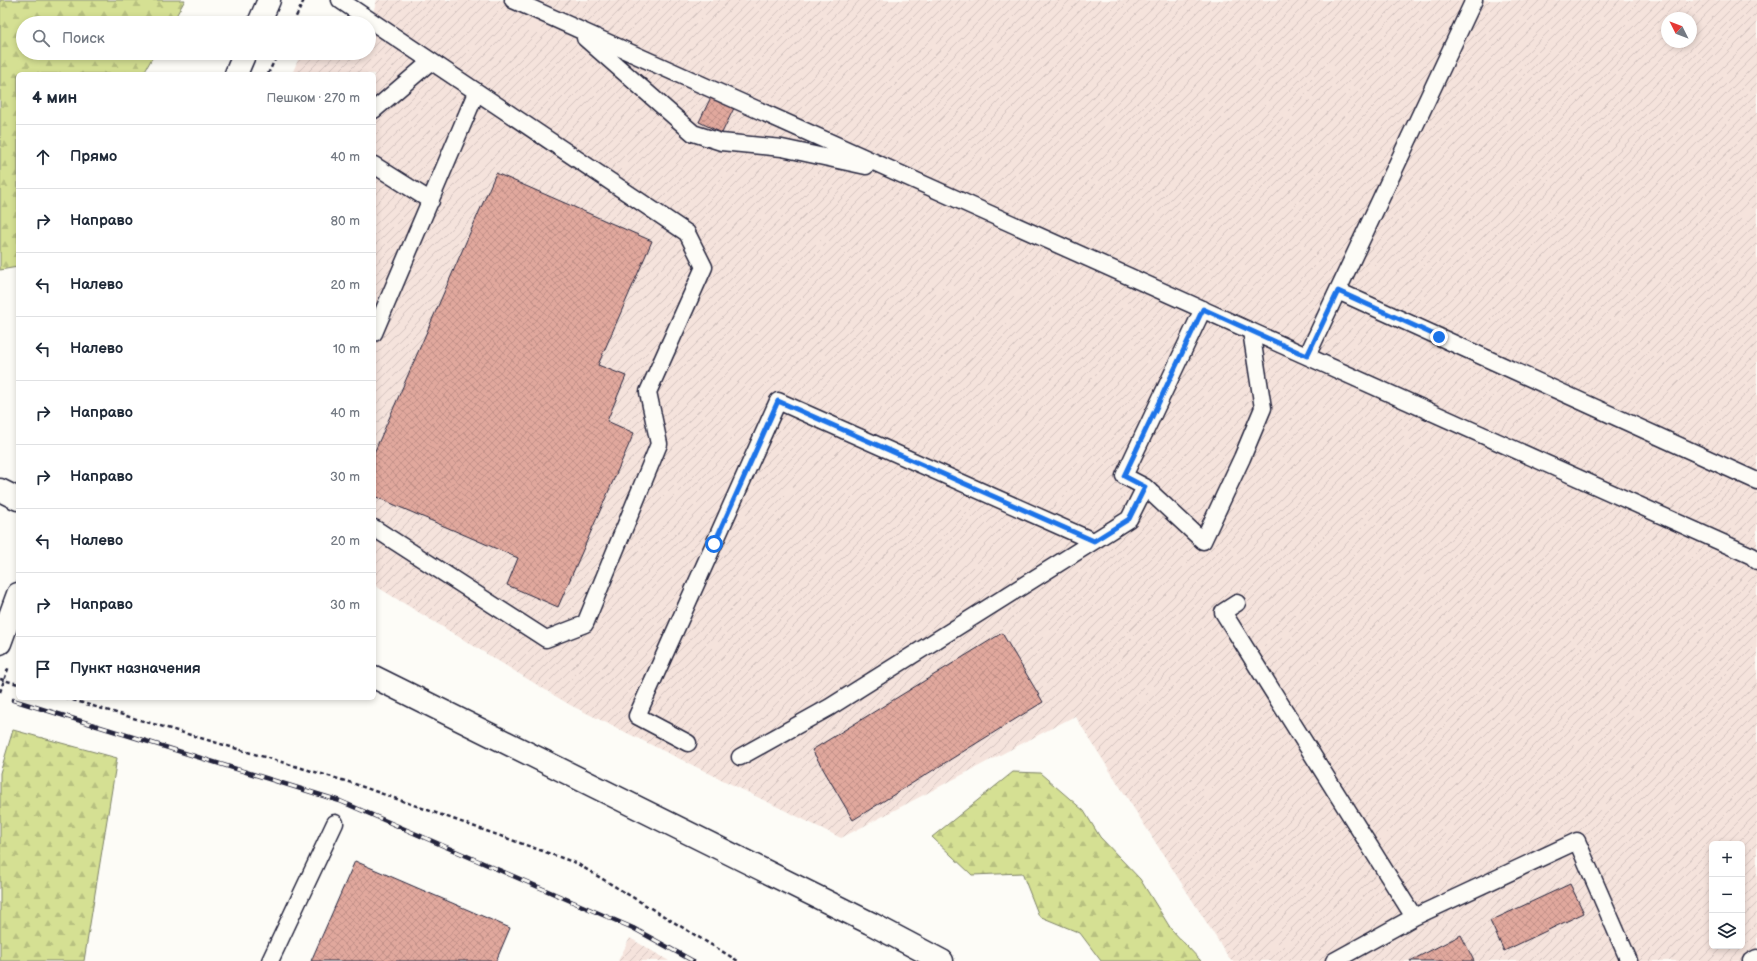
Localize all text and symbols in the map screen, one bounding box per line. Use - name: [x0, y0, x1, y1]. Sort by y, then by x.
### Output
- north arrow: [1661, 12, 1697, 48]
- search box: [16, 16, 376, 60]
- icon: search: [30, 27, 52, 49]
- text: Поиск: [62, 29, 105, 48]
- text: 4 мин: [32, 88, 77, 108]
- text: Пешком · 270 m: [267, 90, 360, 106]
- icon: ahead: [32, 146, 54, 168]
- text: Прямо: [70, 147, 117, 166]
- text: 40 m: [330, 149, 360, 165]
- icon: right: [32, 210, 54, 232]
- text: Направо: [70, 211, 133, 230]
- text: 80 m: [331, 213, 360, 229]
- icon: left: [32, 274, 54, 296]
- text: Налево: [70, 275, 123, 294]
- text: 20 m: [330, 277, 360, 293]
- route end: [1430, 328, 1448, 346]
- icon: left: [32, 338, 54, 360]
- text: Налево: [70, 339, 123, 358]
- text: 10 m: [333, 341, 360, 357]
- icon: right: [32, 402, 54, 424]
- text: Направо: [70, 403, 133, 422]
- text: 40 m: [330, 405, 360, 421]
- icon: right: [32, 466, 54, 488]
- text: Направо: [70, 467, 133, 486]
- text: 30 m: [330, 469, 360, 485]
- icon: left: [32, 530, 54, 552]
- text: Налево: [70, 531, 123, 550]
- text: 20 m: [330, 533, 360, 549]
- route start: [705, 535, 723, 553]
- icon: right: [32, 594, 54, 616]
- text: Направо: [70, 595, 133, 614]
- text: 30 m: [330, 597, 360, 613]
- icon: arrive: [32, 658, 54, 680]
- text: Пункт назначения: [70, 659, 201, 678]
- map controls: [1709, 841, 1745, 949]
- button: +: [1709, 841, 1745, 877]
- button: −: [1709, 877, 1745, 913]
- button: layers: [1709, 913, 1745, 949]

